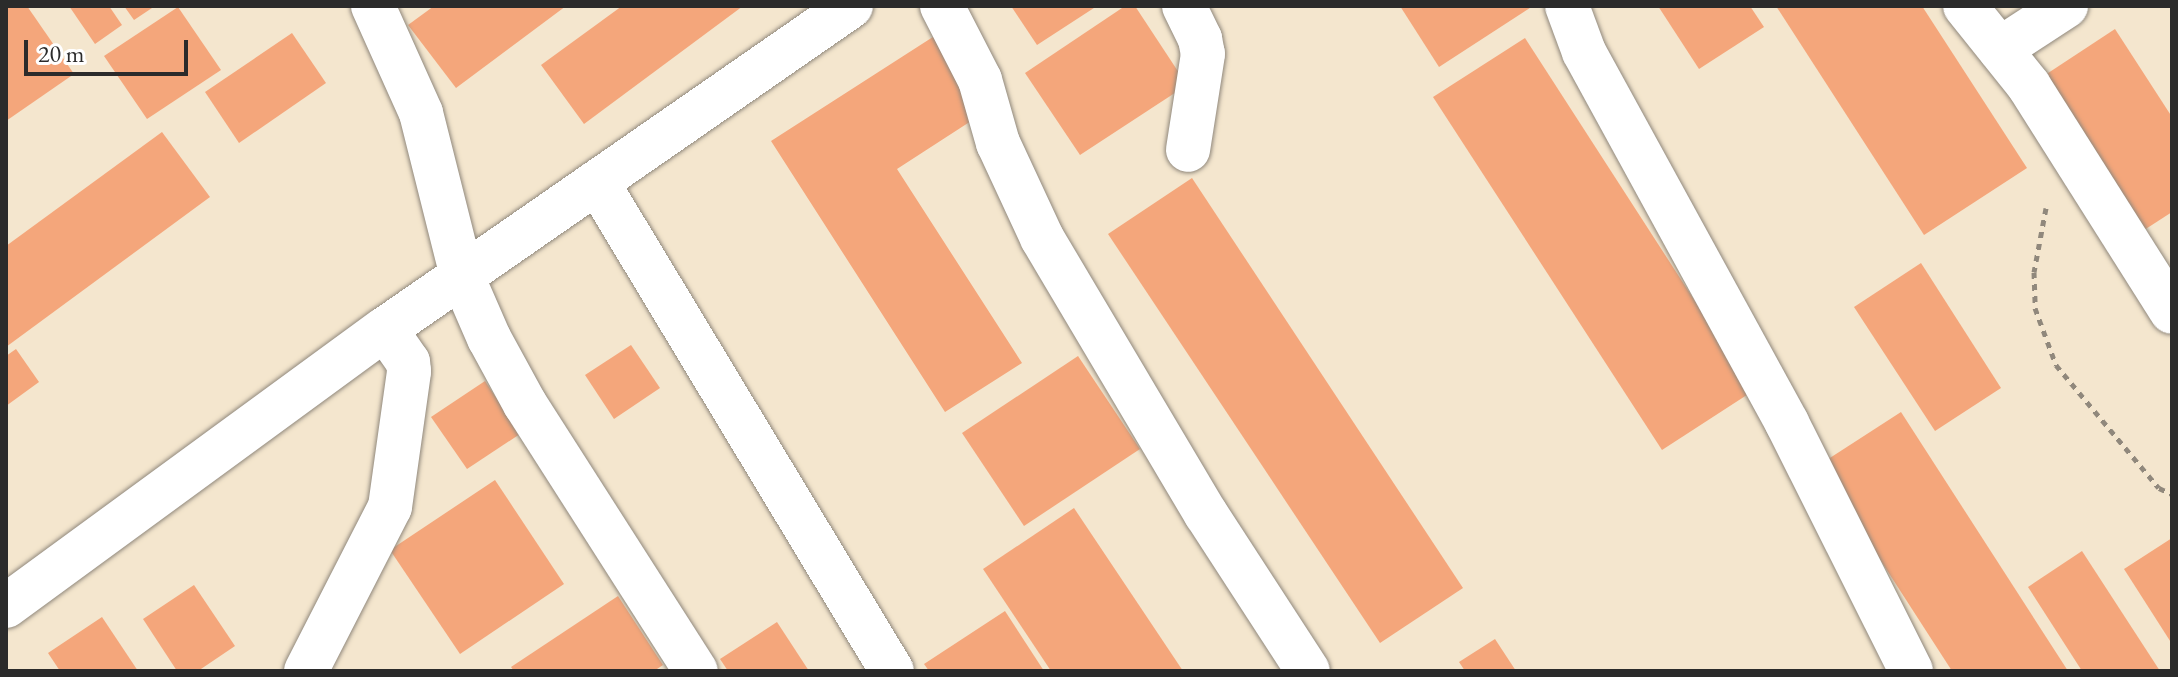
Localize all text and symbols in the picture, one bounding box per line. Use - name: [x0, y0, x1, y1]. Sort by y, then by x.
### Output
- scale bar: [28, 24, 192, 74]
- text: 20 m: [38, 38, 85, 69]

